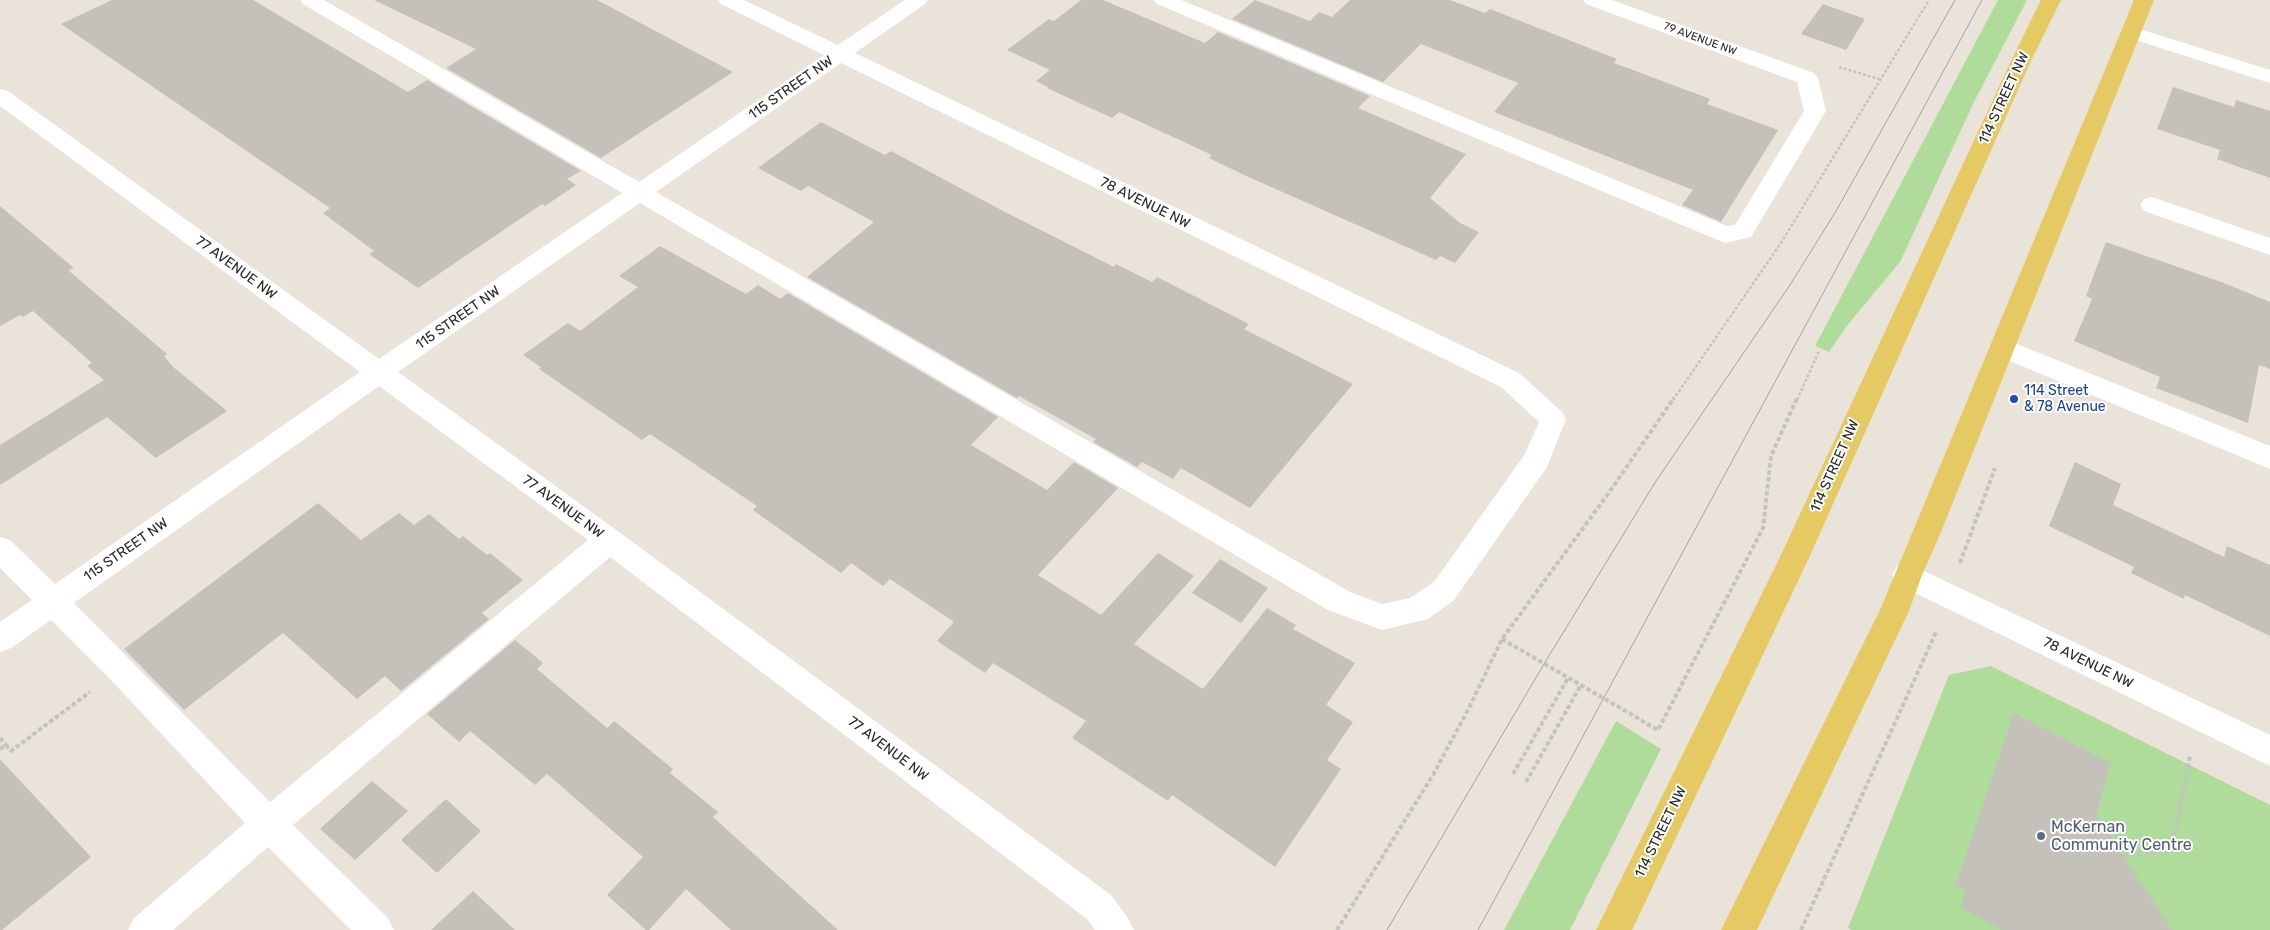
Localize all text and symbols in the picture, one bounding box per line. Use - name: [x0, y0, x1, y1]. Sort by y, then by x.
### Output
- street label: 79 AVENUE NW: [1662, 20, 1738, 58]
- street label: 114 STREET NW: [1975, 49, 2033, 147]
- street label: 115 STREET NW: [746, 53, 836, 123]
- street label: 78 AVENUE NW: [1097, 174, 1193, 232]
- street label: 77 AVENUE NW: [192, 233, 280, 303]
- street label: 115 STREET NW: [413, 283, 503, 353]
- place label: 114 Street & 78 Avenue: [2024, 383, 2106, 416]
- marker: 114 Street & 78 Avenue: [2008, 393, 2020, 405]
- street label: 114 STREET NW: [1807, 417, 1863, 515]
- street label: 77 AVENUE NW: [519, 472, 607, 542]
- street label: 115 STREET NW: [81, 515, 171, 585]
- street label: 78 AVENUE NW: [2040, 634, 2136, 692]
- street label: 77 AVENUE NW: [844, 713, 932, 785]
- street label: 114 STREET NW: [1632, 784, 1690, 880]
- place label: McKernan Community Centre: [2051, 817, 2192, 855]
- marker: McKernan Community Centre: [2035, 830, 2047, 842]

